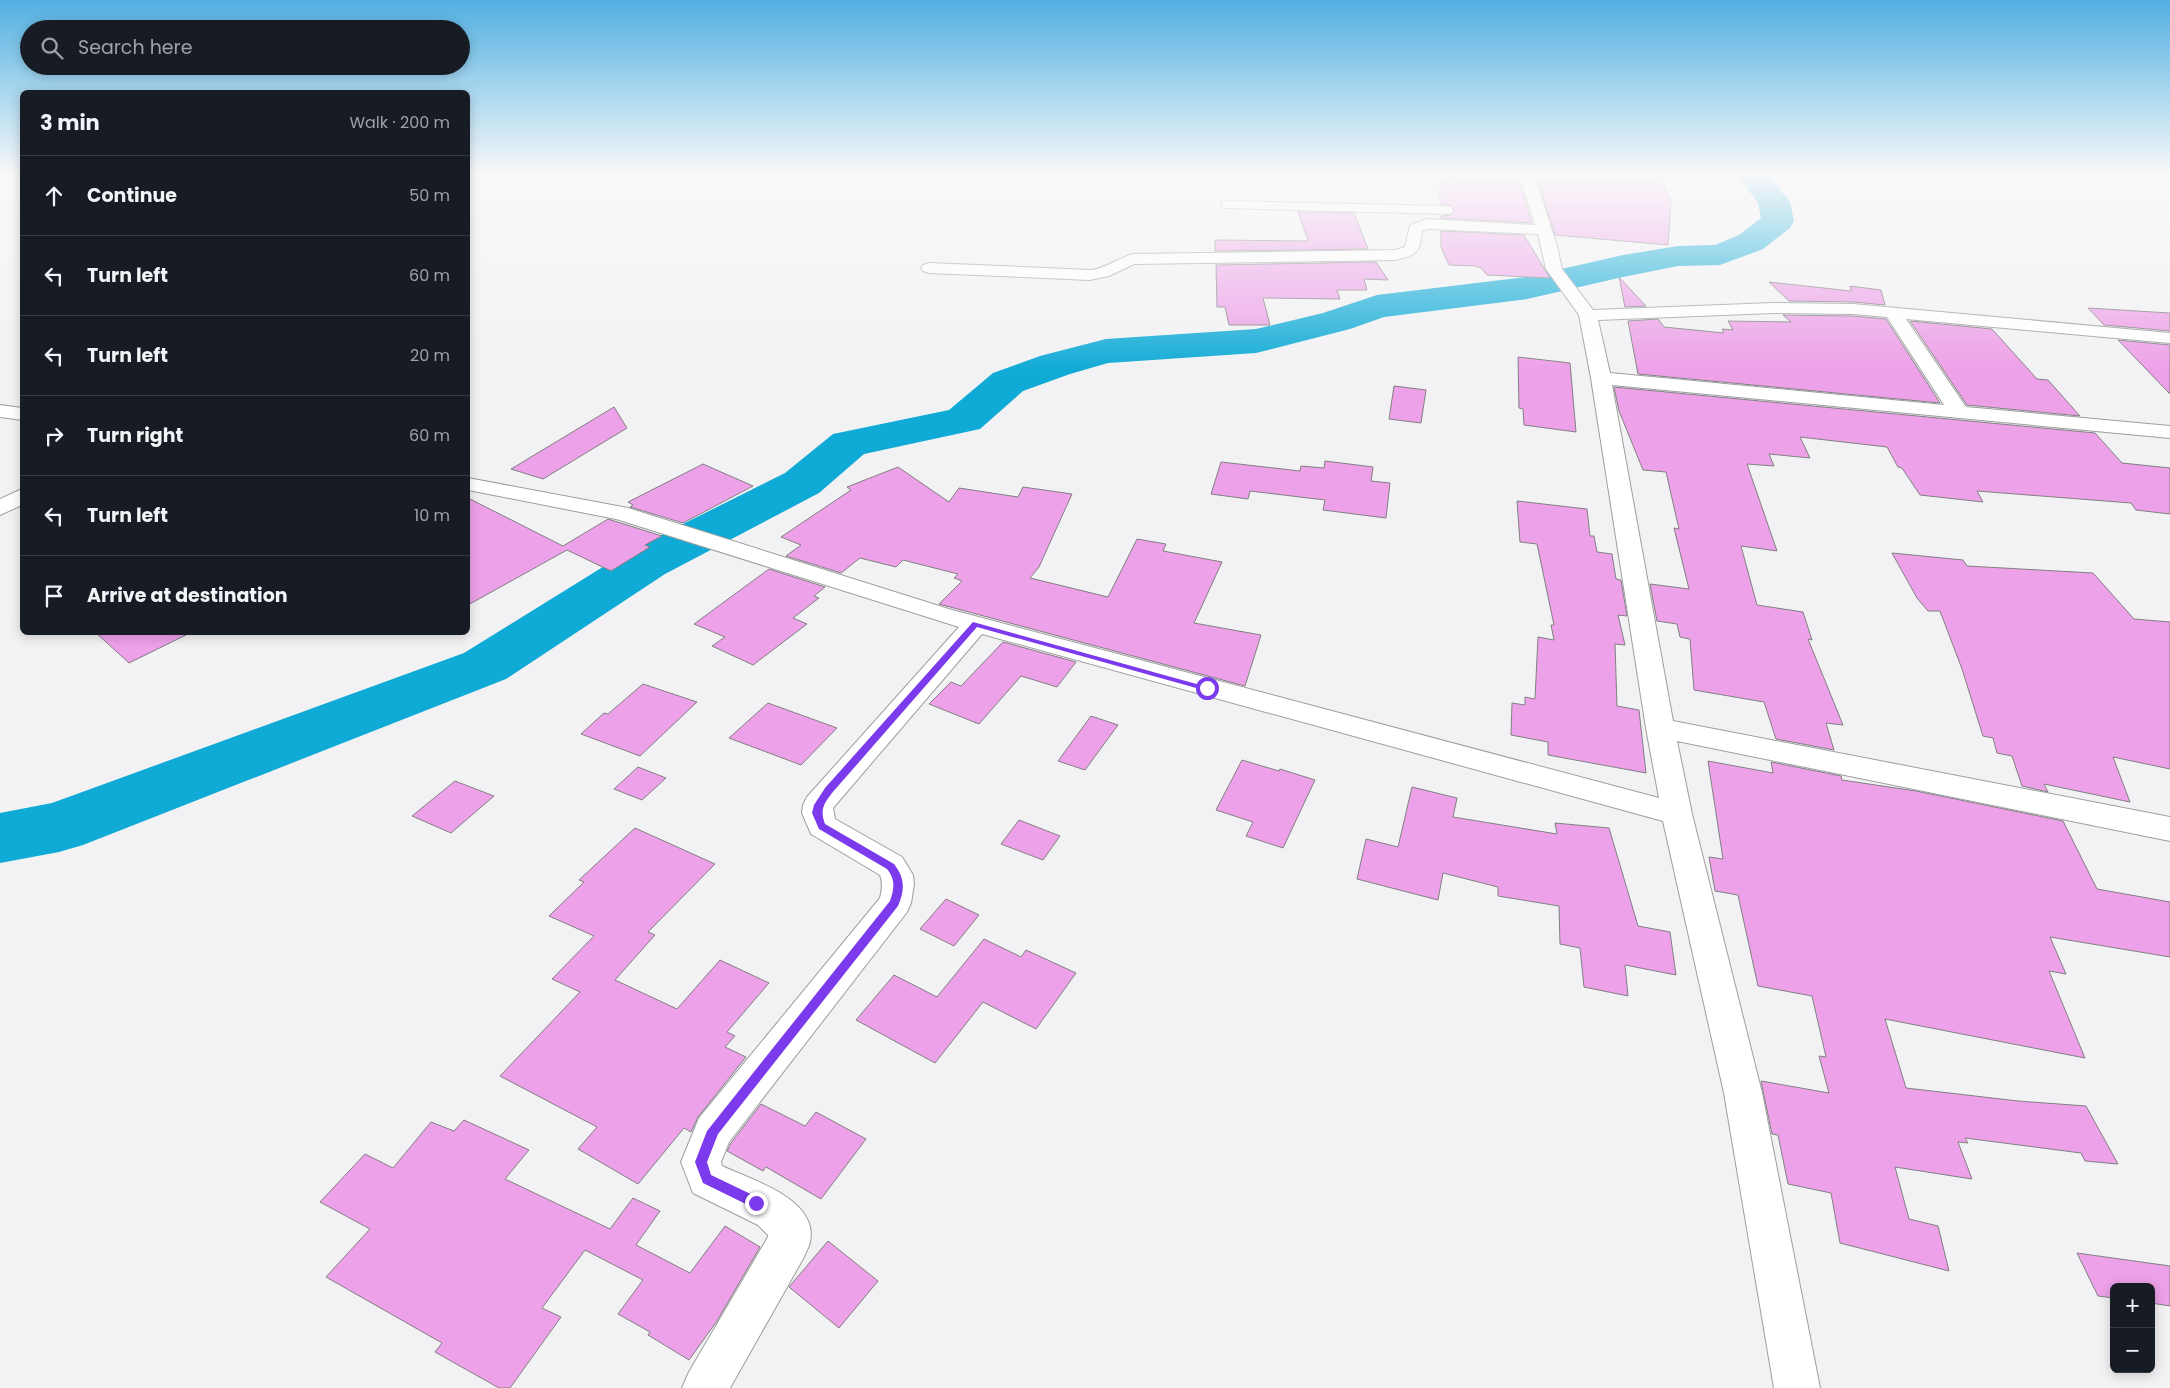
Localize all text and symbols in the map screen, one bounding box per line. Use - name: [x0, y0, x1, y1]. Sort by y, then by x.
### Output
- search box: [20, 20, 470, 75]
- icon: search: [38, 34, 66, 62]
- text: Search here: [78, 34, 192, 61]
- text: 3 min: [40, 108, 100, 137]
- text: Walk · 200 m: [349, 111, 450, 134]
- icon: ahead: [40, 182, 68, 210]
- text: Continue: [87, 182, 177, 209]
- text: 50 m: [409, 184, 450, 207]
- icon: left: [40, 262, 68, 290]
- text: Turn left: [87, 262, 168, 289]
- text: 60 m: [409, 264, 450, 287]
- icon: left: [40, 342, 68, 370]
- text: Turn left: [87, 342, 168, 369]
- text: 20 m: [410, 344, 450, 367]
- icon: right: [40, 422, 68, 450]
- text: Turn right: [87, 422, 183, 449]
- text: 60 m: [409, 424, 450, 447]
- icon: left: [40, 502, 68, 530]
- text: Turn left: [87, 502, 168, 529]
- text: 10 m: [414, 504, 450, 527]
- icon: arrive: [40, 582, 68, 610]
- text: Arrive at destination: [87, 582, 288, 609]
- route start: [1196, 677, 1219, 700]
- route end: [745, 1192, 768, 1215]
- map controls: [2110, 1283, 2155, 1373]
- button: +: [2110, 1283, 2155, 1328]
- button: −: [2110, 1328, 2155, 1373]

